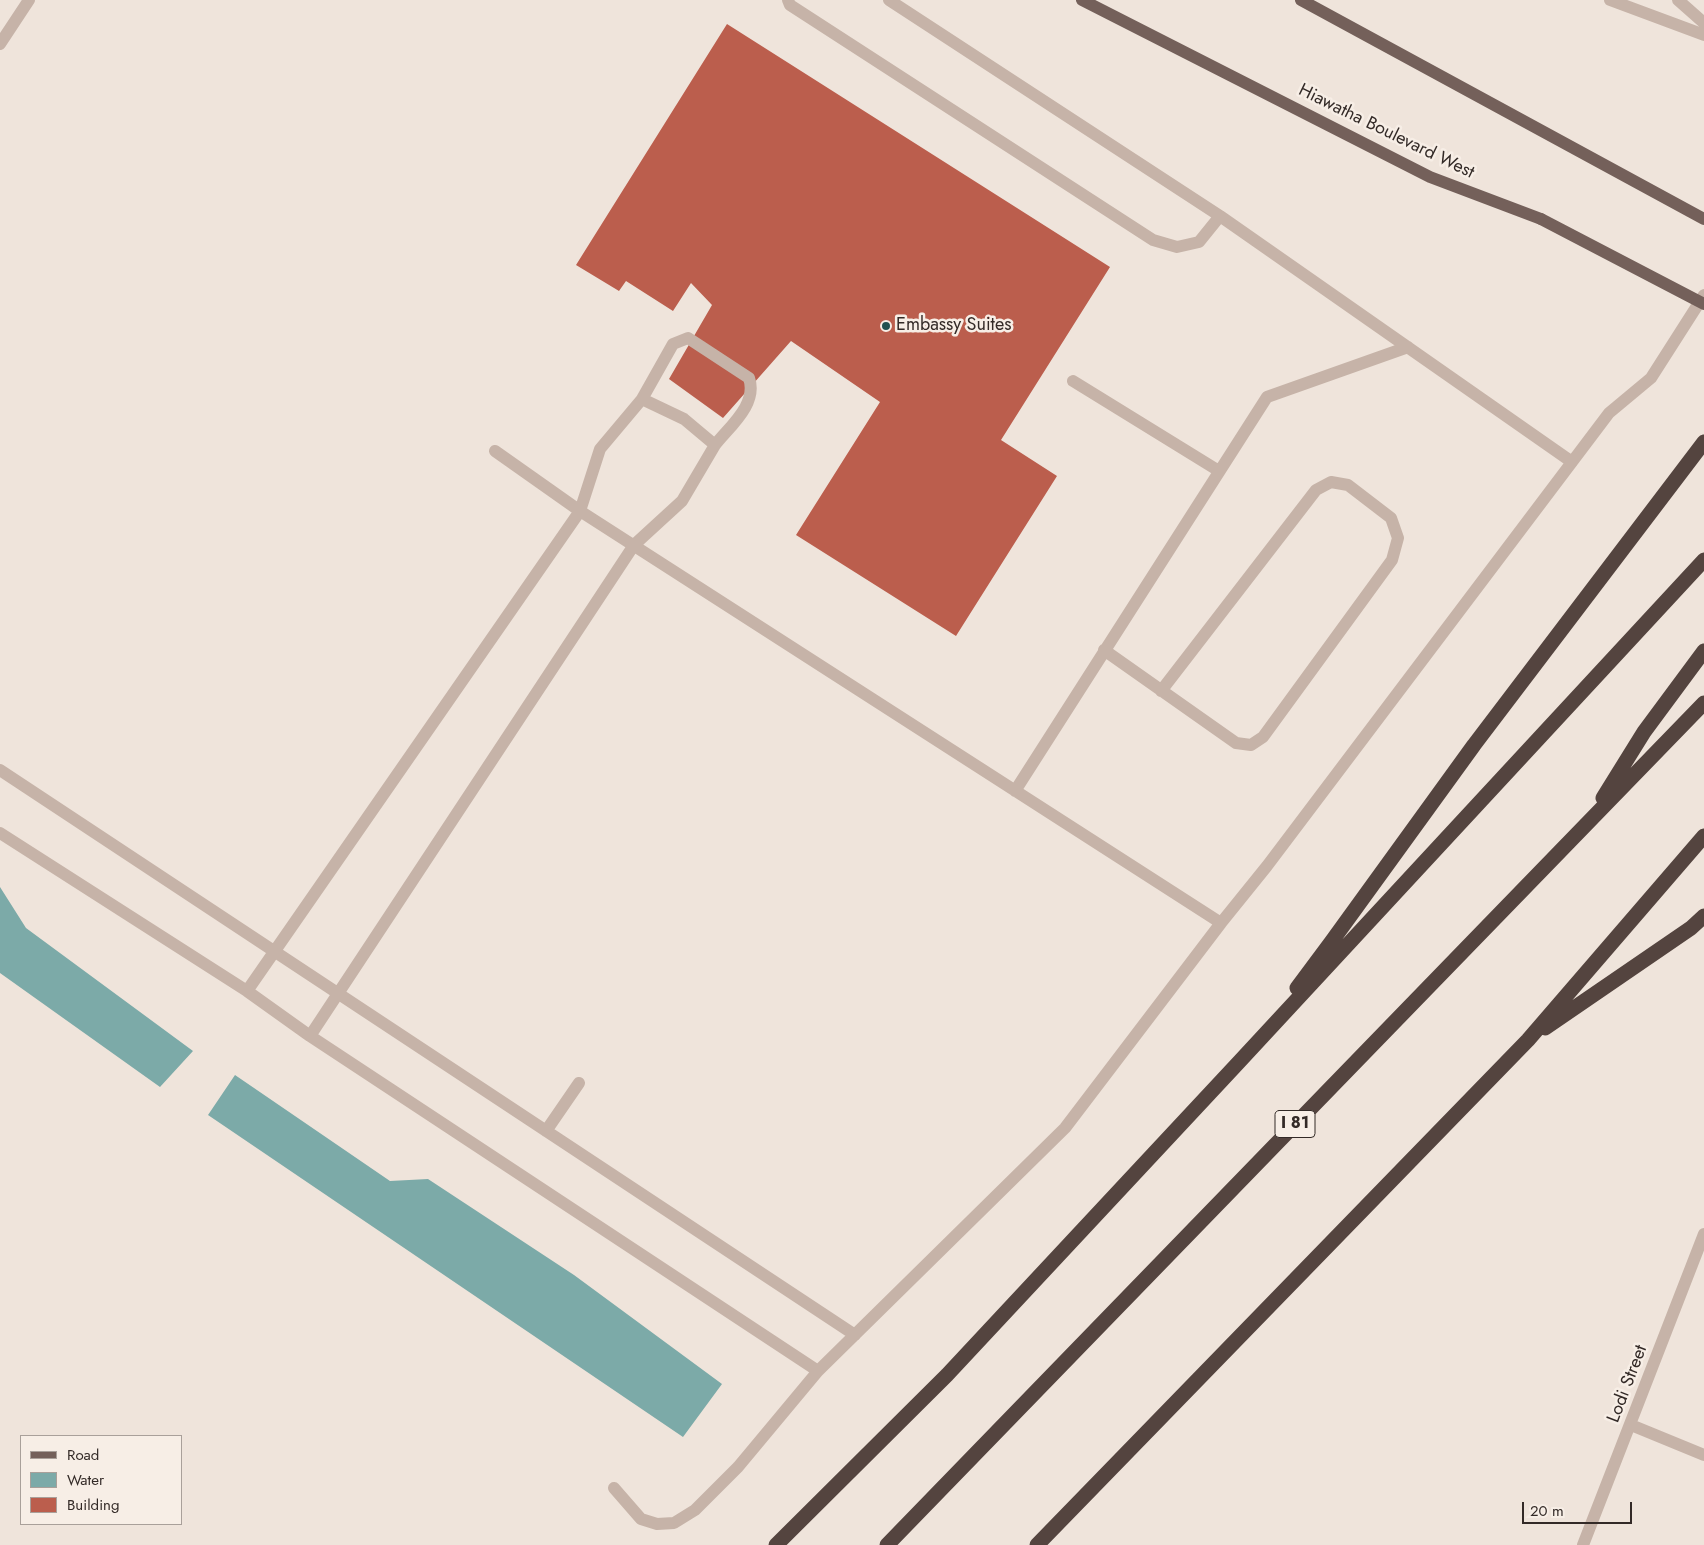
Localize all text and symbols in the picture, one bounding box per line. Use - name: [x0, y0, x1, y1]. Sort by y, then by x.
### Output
- street label: Hiawatha Boulevard West: [1295, 80, 1477, 184]
- place label: Embassy Suites: [896, 315, 1011, 337]
- marker: Embassy Suites: [880, 320, 892, 332]
- road number: I 81: [1275, 1110, 1315, 1138]
- street label: Lodi Street: [1603, 1342, 1653, 1426]
- legend: [20, 1435, 182, 1525]
- text: Road: [67, 1444, 99, 1466]
- text: Water: [67, 1469, 104, 1491]
- scale bar: [1524, 1492, 1634, 1524]
- text: Building: [67, 1494, 119, 1516]
- text: 20 m: [1530, 1500, 1564, 1522]

